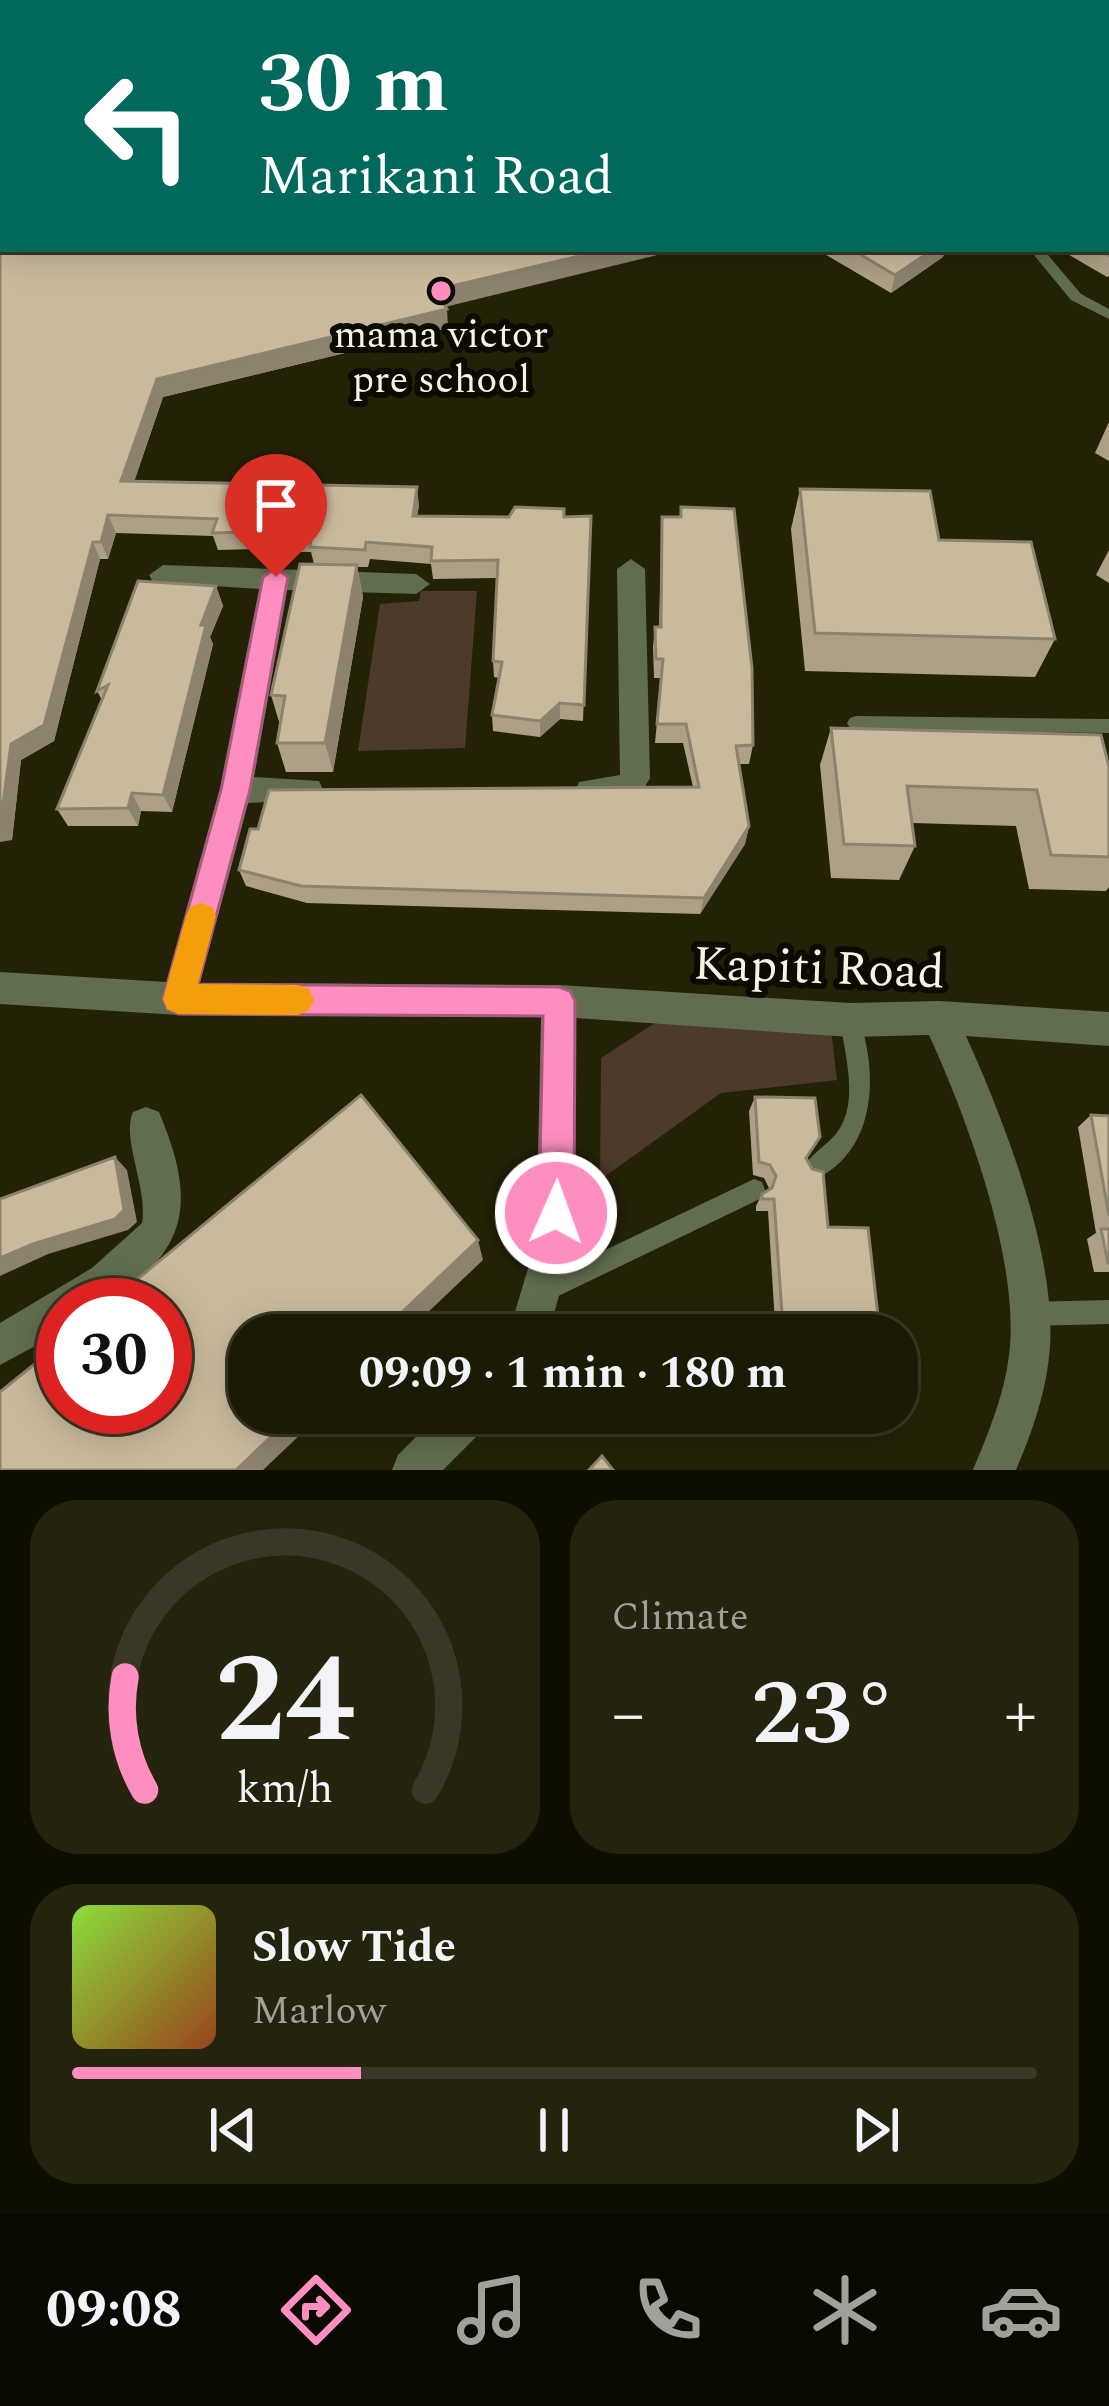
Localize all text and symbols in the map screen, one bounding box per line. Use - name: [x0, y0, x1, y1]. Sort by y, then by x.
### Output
- text: 30 m: [258, 21, 449, 149]
- icon: left: [60, 48, 216, 204]
- text: Marikani Road: [258, 136, 614, 218]
- marker: mama victor pre school: [428, 278, 454, 304]
- place label: mama victor pre school: [334, 306, 548, 410]
- pin: [225, 454, 327, 577]
- icon: arrive: [243, 472, 309, 538]
- street label: Kapiti Road: [692, 928, 946, 1009]
- position arrow: [493, 1150, 619, 1276]
- speed limit sign: 30: [36, 1278, 192, 1434]
- text: 09:09 · 1 min · 180 m: [359, 1339, 787, 1408]
- text: Climate: [612, 1588, 749, 1647]
- text: 24: [215, 1607, 355, 1797]
- text: 23°: [751, 1647, 897, 1784]
- text: −: [612, 1665, 645, 1766]
- text: +: [1004, 1665, 1037, 1766]
- text: km/h: [236, 1757, 333, 1822]
- text: Slow Tide: [252, 1913, 456, 1982]
- text: Marlow: [252, 1982, 386, 2041]
- icon: previous: [200, 2097, 266, 2163]
- icon: pause: [521, 2097, 587, 2163]
- icon: next: [843, 2097, 909, 2163]
- icon: directions: [274, 2268, 358, 2352]
- icon: music: [450, 2268, 534, 2352]
- icon: phone: [626, 2268, 710, 2352]
- icon: climate: [803, 2268, 887, 2352]
- icon: car: [979, 2268, 1063, 2352]
- text: 09:08: [46, 2269, 182, 2351]

